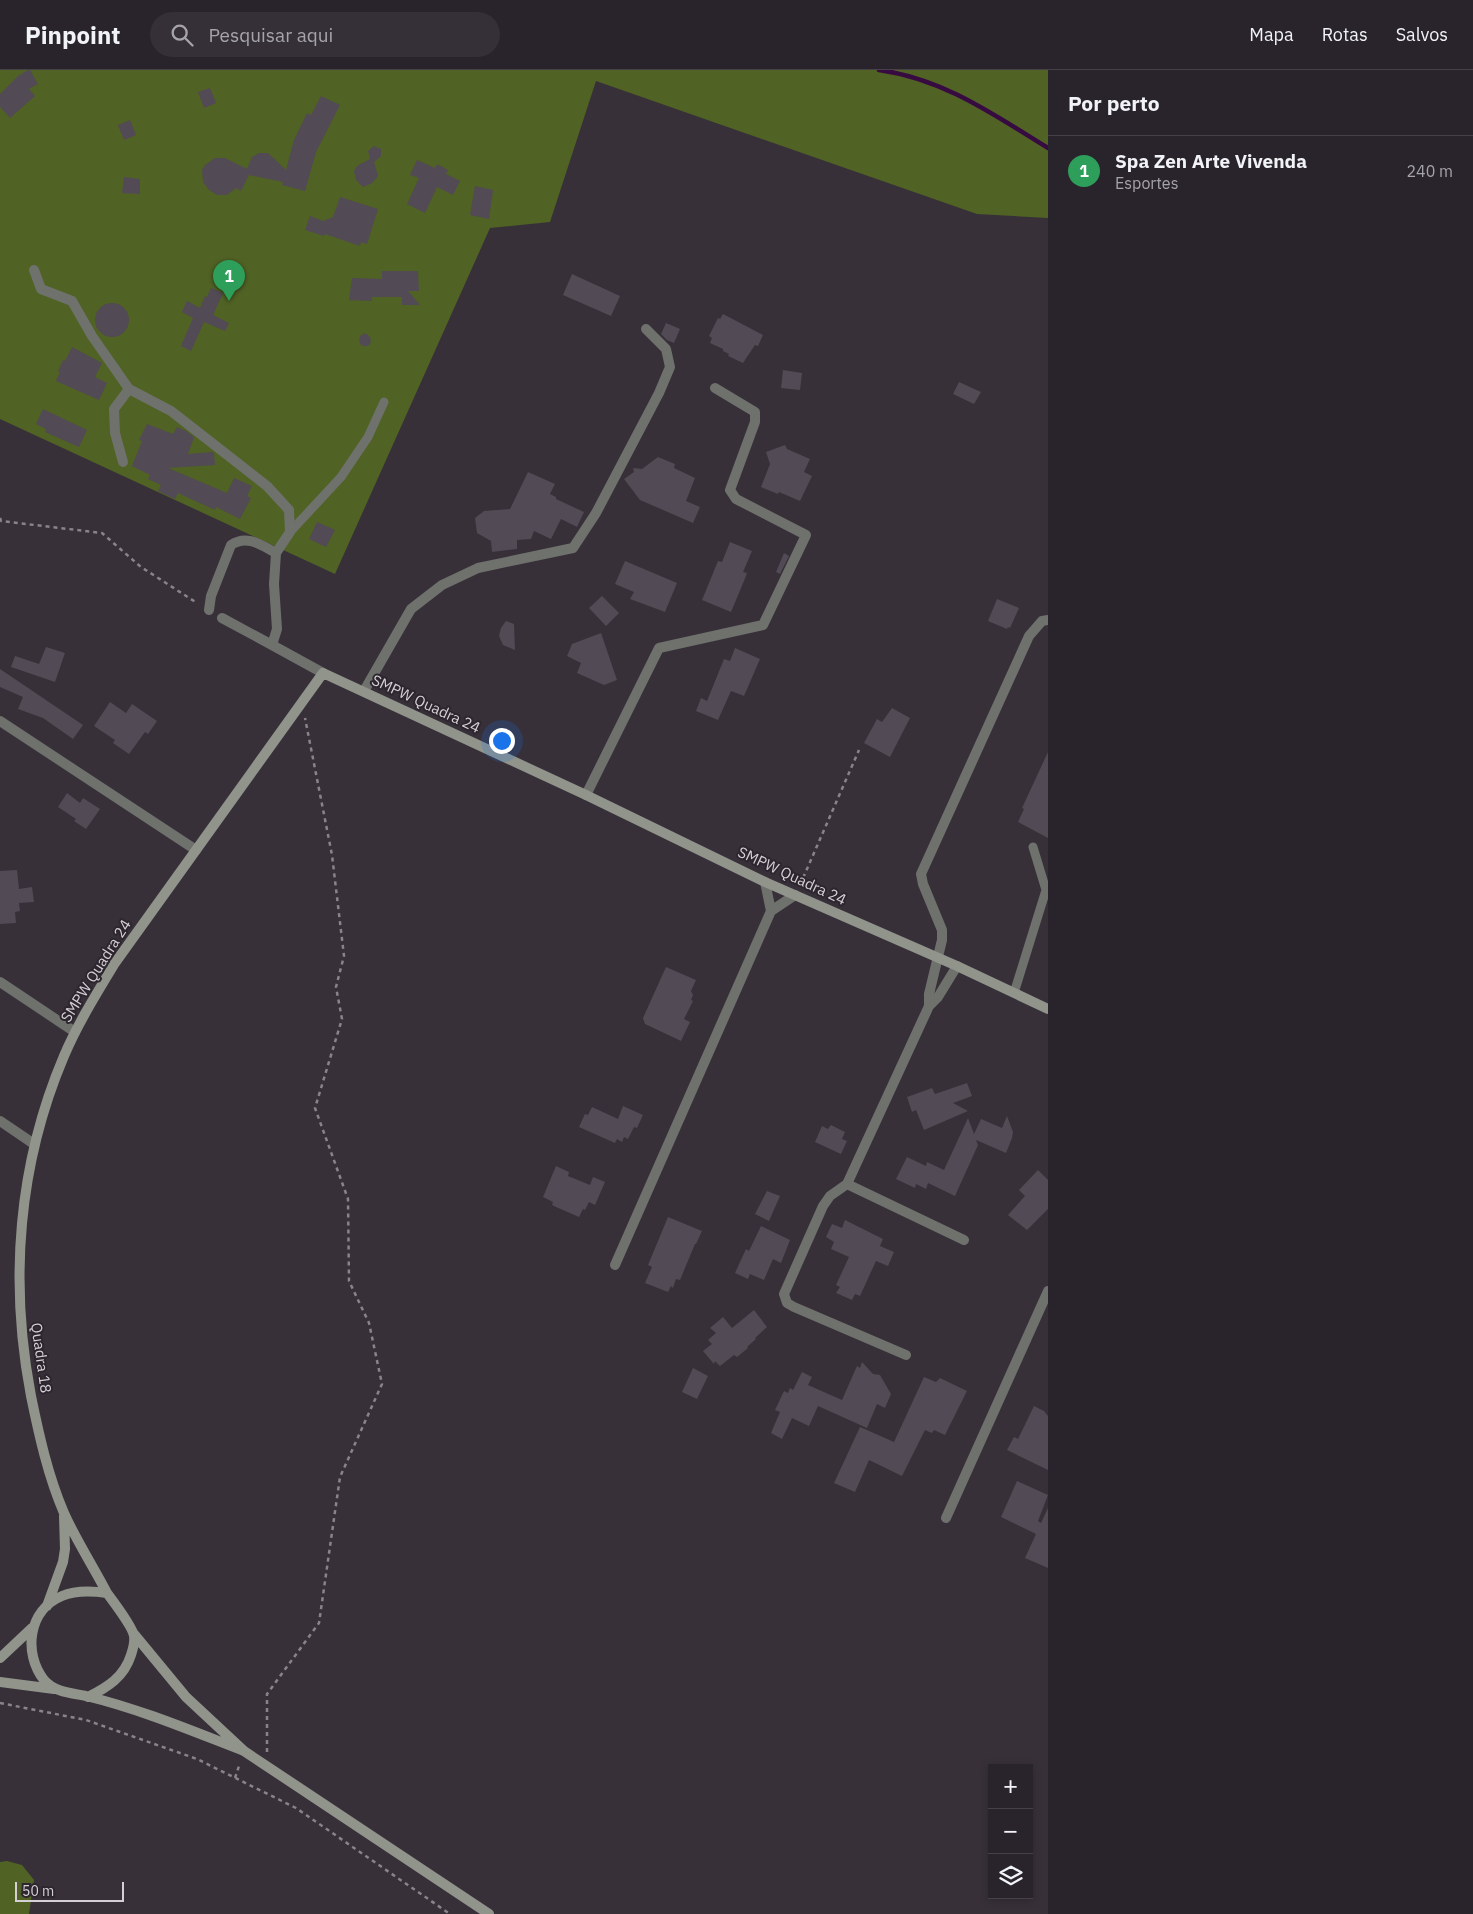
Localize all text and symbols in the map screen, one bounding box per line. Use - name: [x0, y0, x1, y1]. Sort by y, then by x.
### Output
- search box: [150, 12, 500, 57]
- text: Pinpoint: [25, 19, 120, 51]
- icon: search: [168, 21, 196, 49]
- text: Pesquisar aqui: [208, 23, 333, 47]
- text: Mapa: [1249, 23, 1294, 46]
- text: Rotas: [1322, 23, 1368, 46]
- text: Salvos: [1396, 23, 1448, 46]
- text: Por perto: [1068, 89, 1160, 117]
- text: Spa Zen Arte Vivenda: [1115, 149, 1307, 173]
- text: 1: [1079, 161, 1089, 181]
- text: 240 m: [1406, 161, 1453, 181]
- text: Esportes: [1115, 173, 1178, 193]
- pin: 1: [213, 260, 245, 301]
- street label: SMPW Quadra 24: [369, 670, 484, 737]
- your location: [489, 728, 515, 754]
- street label: SMPW Quadra 24: [735, 842, 850, 909]
- street label: SMPW Quadra 24: [56, 916, 135, 1026]
- street label: Quadra 18: [27, 1322, 56, 1394]
- map controls: [988, 1764, 1033, 1899]
- button: +: [988, 1764, 1033, 1809]
- button: −: [988, 1809, 1033, 1854]
- button: layers: [988, 1854, 1033, 1899]
- scale bar: [15, 1879, 124, 1902]
- text: 50 m: [22, 1882, 54, 1900]

